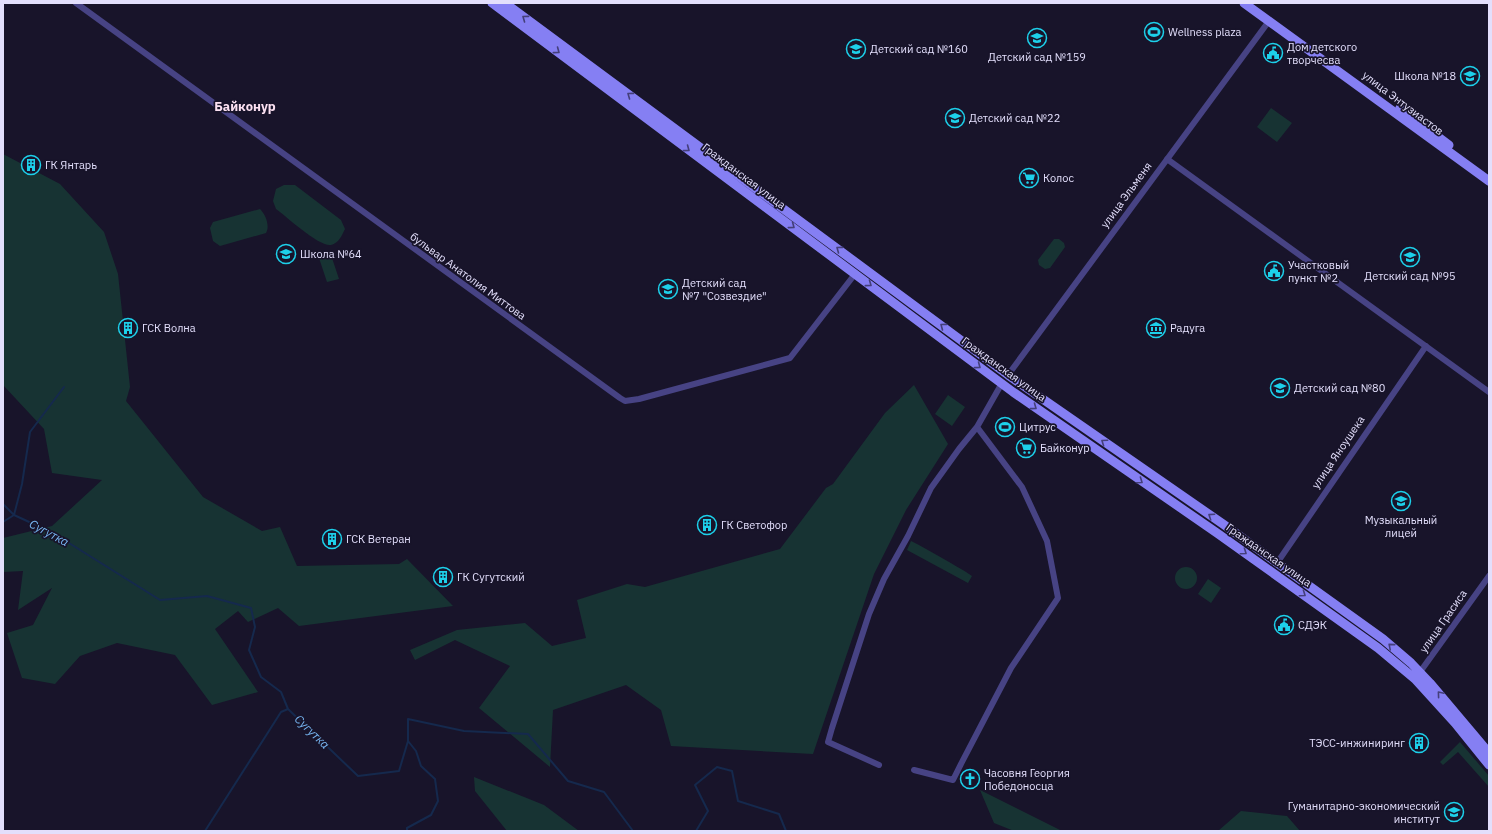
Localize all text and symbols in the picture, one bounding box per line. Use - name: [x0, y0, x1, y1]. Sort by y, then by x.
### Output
- one-way arrow: [522, 15, 529, 22]
- sports icon: Wellness plaza: [1143, 21, 1165, 43]
- place label: Wellness plaza: [1168, 25, 1241, 39]
- school or university icon: Детский сад №159: [1026, 27, 1048, 49]
- school or university icon: Детский сад №160: [845, 38, 867, 60]
- place label: Дом детского творчесва: [1287, 40, 1357, 67]
- place label: Детский сад №160: [870, 42, 968, 56]
- public building icon: Дом детского творчесва: [1262, 42, 1284, 64]
- one-way arrow: [553, 47, 560, 54]
- place label: Детский сад №159: [988, 50, 1086, 64]
- school or university icon: Школа №18: [1459, 65, 1481, 87]
- street label: улица Энтузиастов: [1360, 68, 1446, 138]
- place label: Школа №18: [1394, 69, 1456, 83]
- one-way arrow: [627, 93, 634, 100]
- district label: Байконур: [214, 98, 276, 115]
- school or university icon: Детский сад №22: [944, 107, 966, 129]
- place label: Детский сад №22: [969, 111, 1060, 125]
- street label: Гражданская улица: [699, 140, 789, 212]
- one-way arrow: [683, 144, 690, 151]
- building icon: ГК Янтарь: [20, 154, 42, 176]
- place label: ГК Янтарь: [45, 158, 97, 172]
- street label: улица Эльменя: [1097, 159, 1155, 231]
- supermarket icon: Колос: [1018, 167, 1040, 189]
- place label: Колос: [1043, 171, 1074, 185]
- one-way arrow: [787, 221, 794, 228]
- street label: бульвар Анатолия Миттова: [407, 229, 529, 323]
- school or university icon: Школа №64: [275, 243, 297, 265]
- one-way arrow: [836, 246, 843, 254]
- school or university icon: Детский сад №95: [1399, 246, 1421, 268]
- place label: Школа №64: [300, 247, 362, 261]
- place label: Участковый пункт №2: [1288, 258, 1349, 285]
- public building icon: Участковый пункт №2: [1263, 260, 1285, 282]
- place label: Детский сад №95: [1364, 269, 1456, 283]
- place label: Детский сад №7 "Созвездие": [682, 276, 767, 303]
- school or university icon: Детский сад №7 "Созвездие": [657, 278, 679, 300]
- one-way arrow: [865, 280, 872, 287]
- building icon: ГСК Волна: [117, 317, 139, 339]
- museum icon: Радуга: [1145, 317, 1167, 339]
- place label: ГСК Волна: [142, 321, 196, 335]
- place label: Радуга: [1170, 321, 1205, 335]
- one-way arrow: [941, 324, 948, 331]
- street label: Гражданская улица: [959, 334, 1049, 404]
- one-way arrow: [974, 361, 981, 368]
- school or university icon: Детский сад №80: [1269, 377, 1291, 399]
- place label: Детский сад №80: [1294, 381, 1385, 395]
- one-way arrow: [1029, 402, 1036, 409]
- street label: улица Яноушека: [1308, 413, 1368, 491]
- sports icon: Цитрус: [994, 416, 1016, 438]
- place label: Цитрус: [1019, 420, 1056, 434]
- supermarket icon: Байконур: [1015, 437, 1037, 459]
- one-way arrow: [1102, 440, 1109, 447]
- place label: Байконур: [1040, 441, 1090, 455]
- one-way arrow: [1136, 476, 1143, 484]
- school or university icon: Музыкальный лицей: [1390, 490, 1412, 512]
- one-way arrow: [1208, 513, 1215, 521]
- place label: Музыкальный лицей: [1365, 513, 1437, 540]
- building icon: ГК Светофор: [696, 514, 718, 536]
- water label: Сугутка: [27, 516, 72, 549]
- place label: ГК Светофор: [721, 518, 787, 532]
- street label: Гражданская улица: [1224, 520, 1314, 590]
- building icon: ГСК Ветеран: [321, 528, 343, 550]
- place label: ГСК Ветеран: [346, 532, 411, 546]
- one-way arrow: [1240, 547, 1247, 554]
- building icon: ГК Сугутский: [432, 566, 454, 588]
- place label: ГК Сугутский: [457, 570, 525, 584]
- street label: улица Грасиса: [1416, 587, 1470, 655]
- one-way arrow: [1299, 589, 1306, 596]
- public building icon: СДЭК: [1273, 614, 1295, 636]
- place label: СДЭК: [1298, 618, 1327, 632]
- one-way arrow: [1389, 644, 1396, 651]
- one-way arrow: [1437, 692, 1444, 699]
- water label: Сугутка: [292, 711, 333, 752]
- building icon: ТЭСС-инжиниринг: [1408, 732, 1430, 754]
- place label: ТЭСС-инжиниринг: [1309, 736, 1405, 750]
- place label: Часовня Георгия Победоносца: [984, 766, 1070, 793]
- church icon: Часовня Георгия Победоносца: [959, 768, 981, 790]
- place label: Гуманитарно-экономический институт: [1288, 799, 1440, 826]
- school or university icon: Гуманитарно-экономический институт: [1443, 801, 1465, 823]

